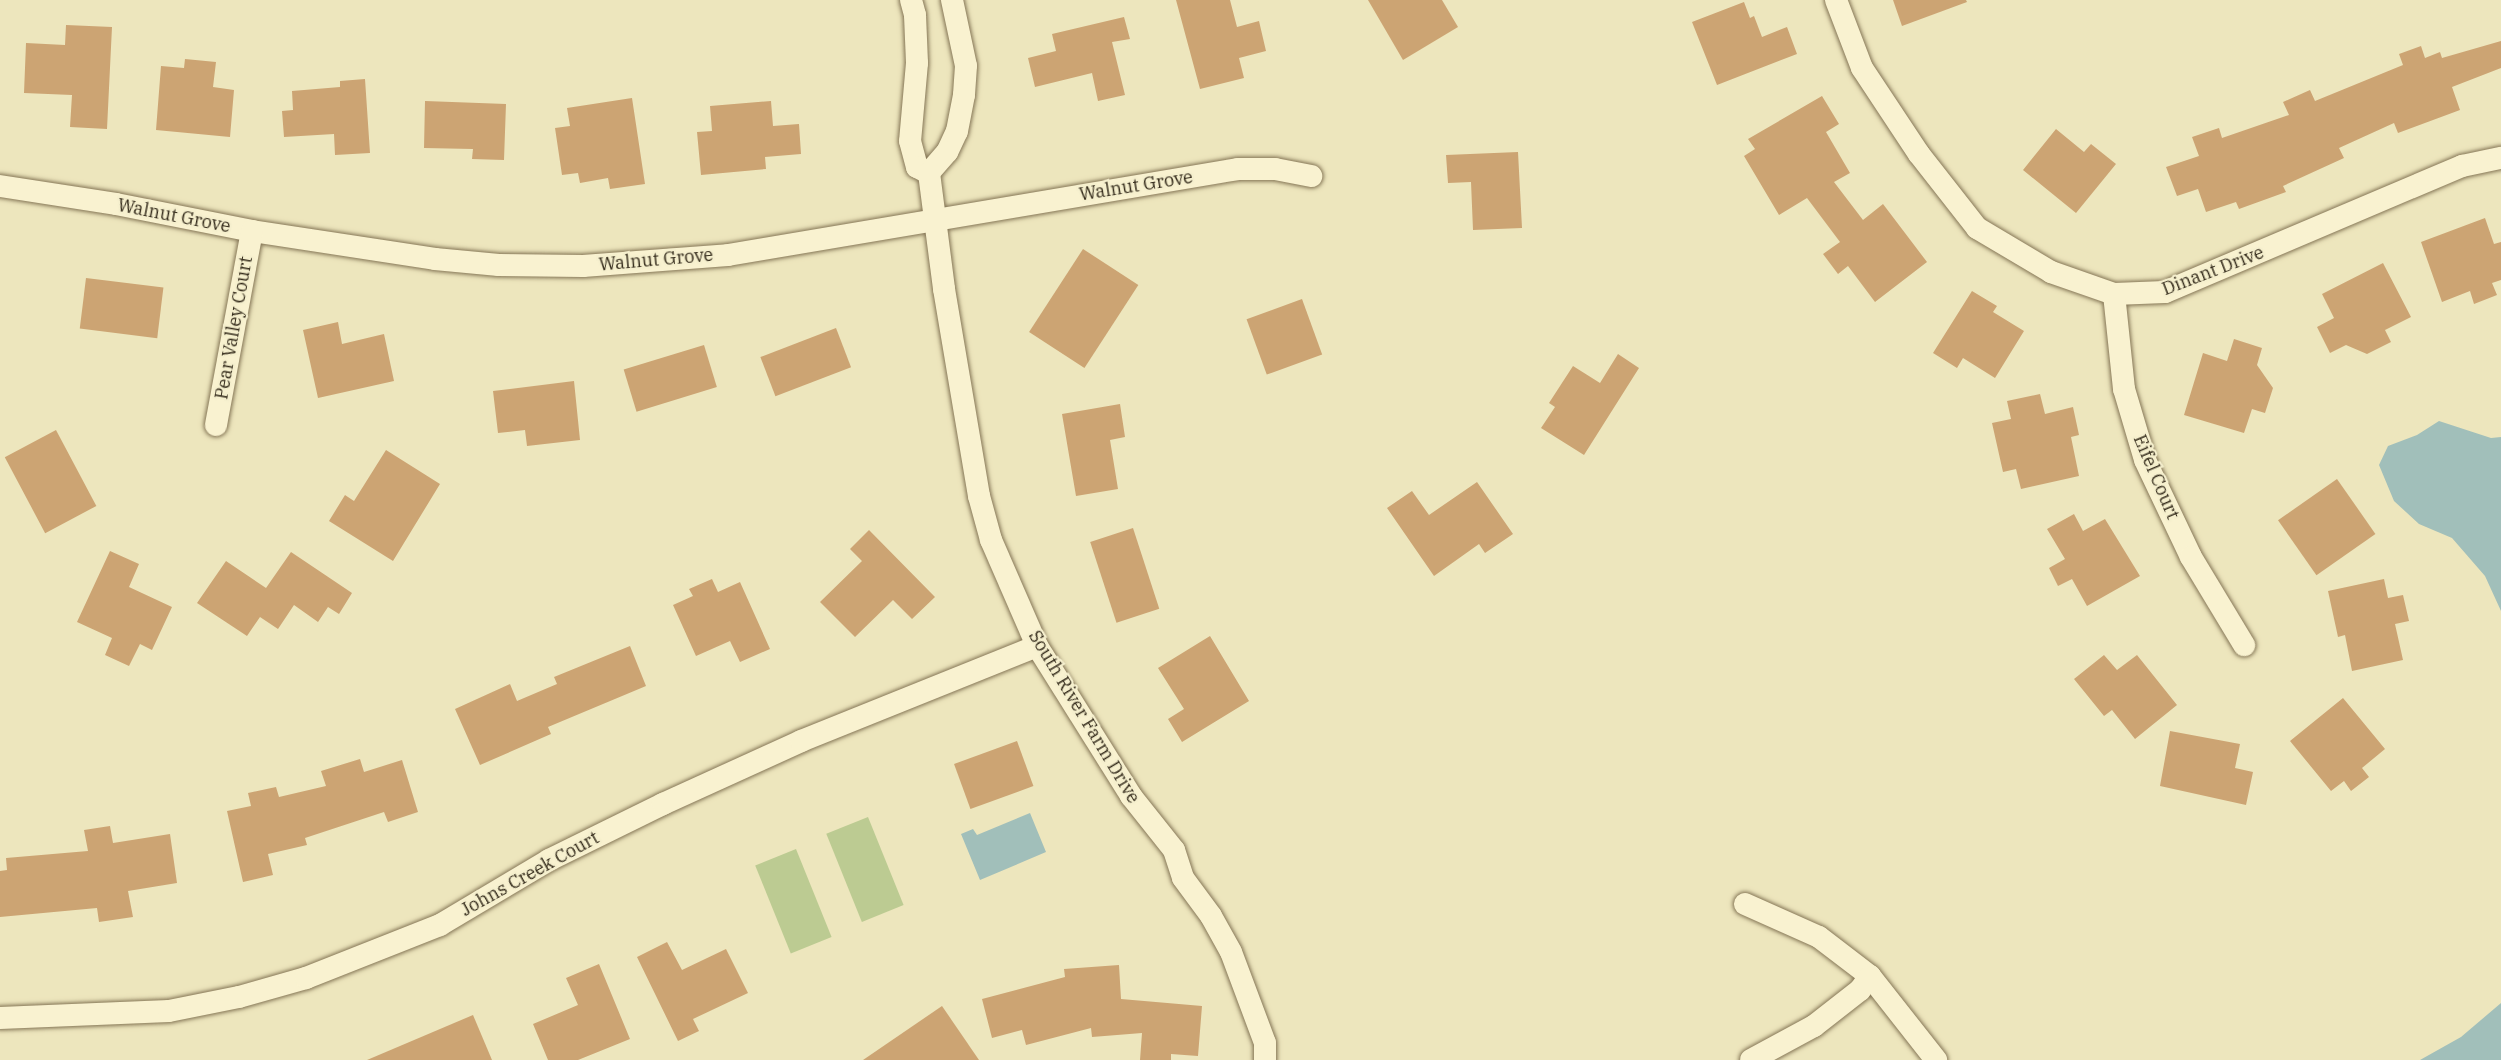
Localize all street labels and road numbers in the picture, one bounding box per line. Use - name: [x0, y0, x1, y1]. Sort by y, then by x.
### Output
- street label: Walnut Grove: [1078, 166, 1194, 206]
- street label: Walnut Grove: [116, 194, 232, 238]
- street label: Dinant Drive: [2159, 242, 2267, 300]
- street label: Walnut Grove: [598, 244, 714, 276]
- street label: Pear Valley Court: [211, 255, 257, 401]
- street label: Eifel Court: [2129, 431, 2183, 523]
- street label: South River Farm Drive: [1024, 627, 1144, 807]
- street label: Johns Creek Court: [457, 827, 603, 921]

